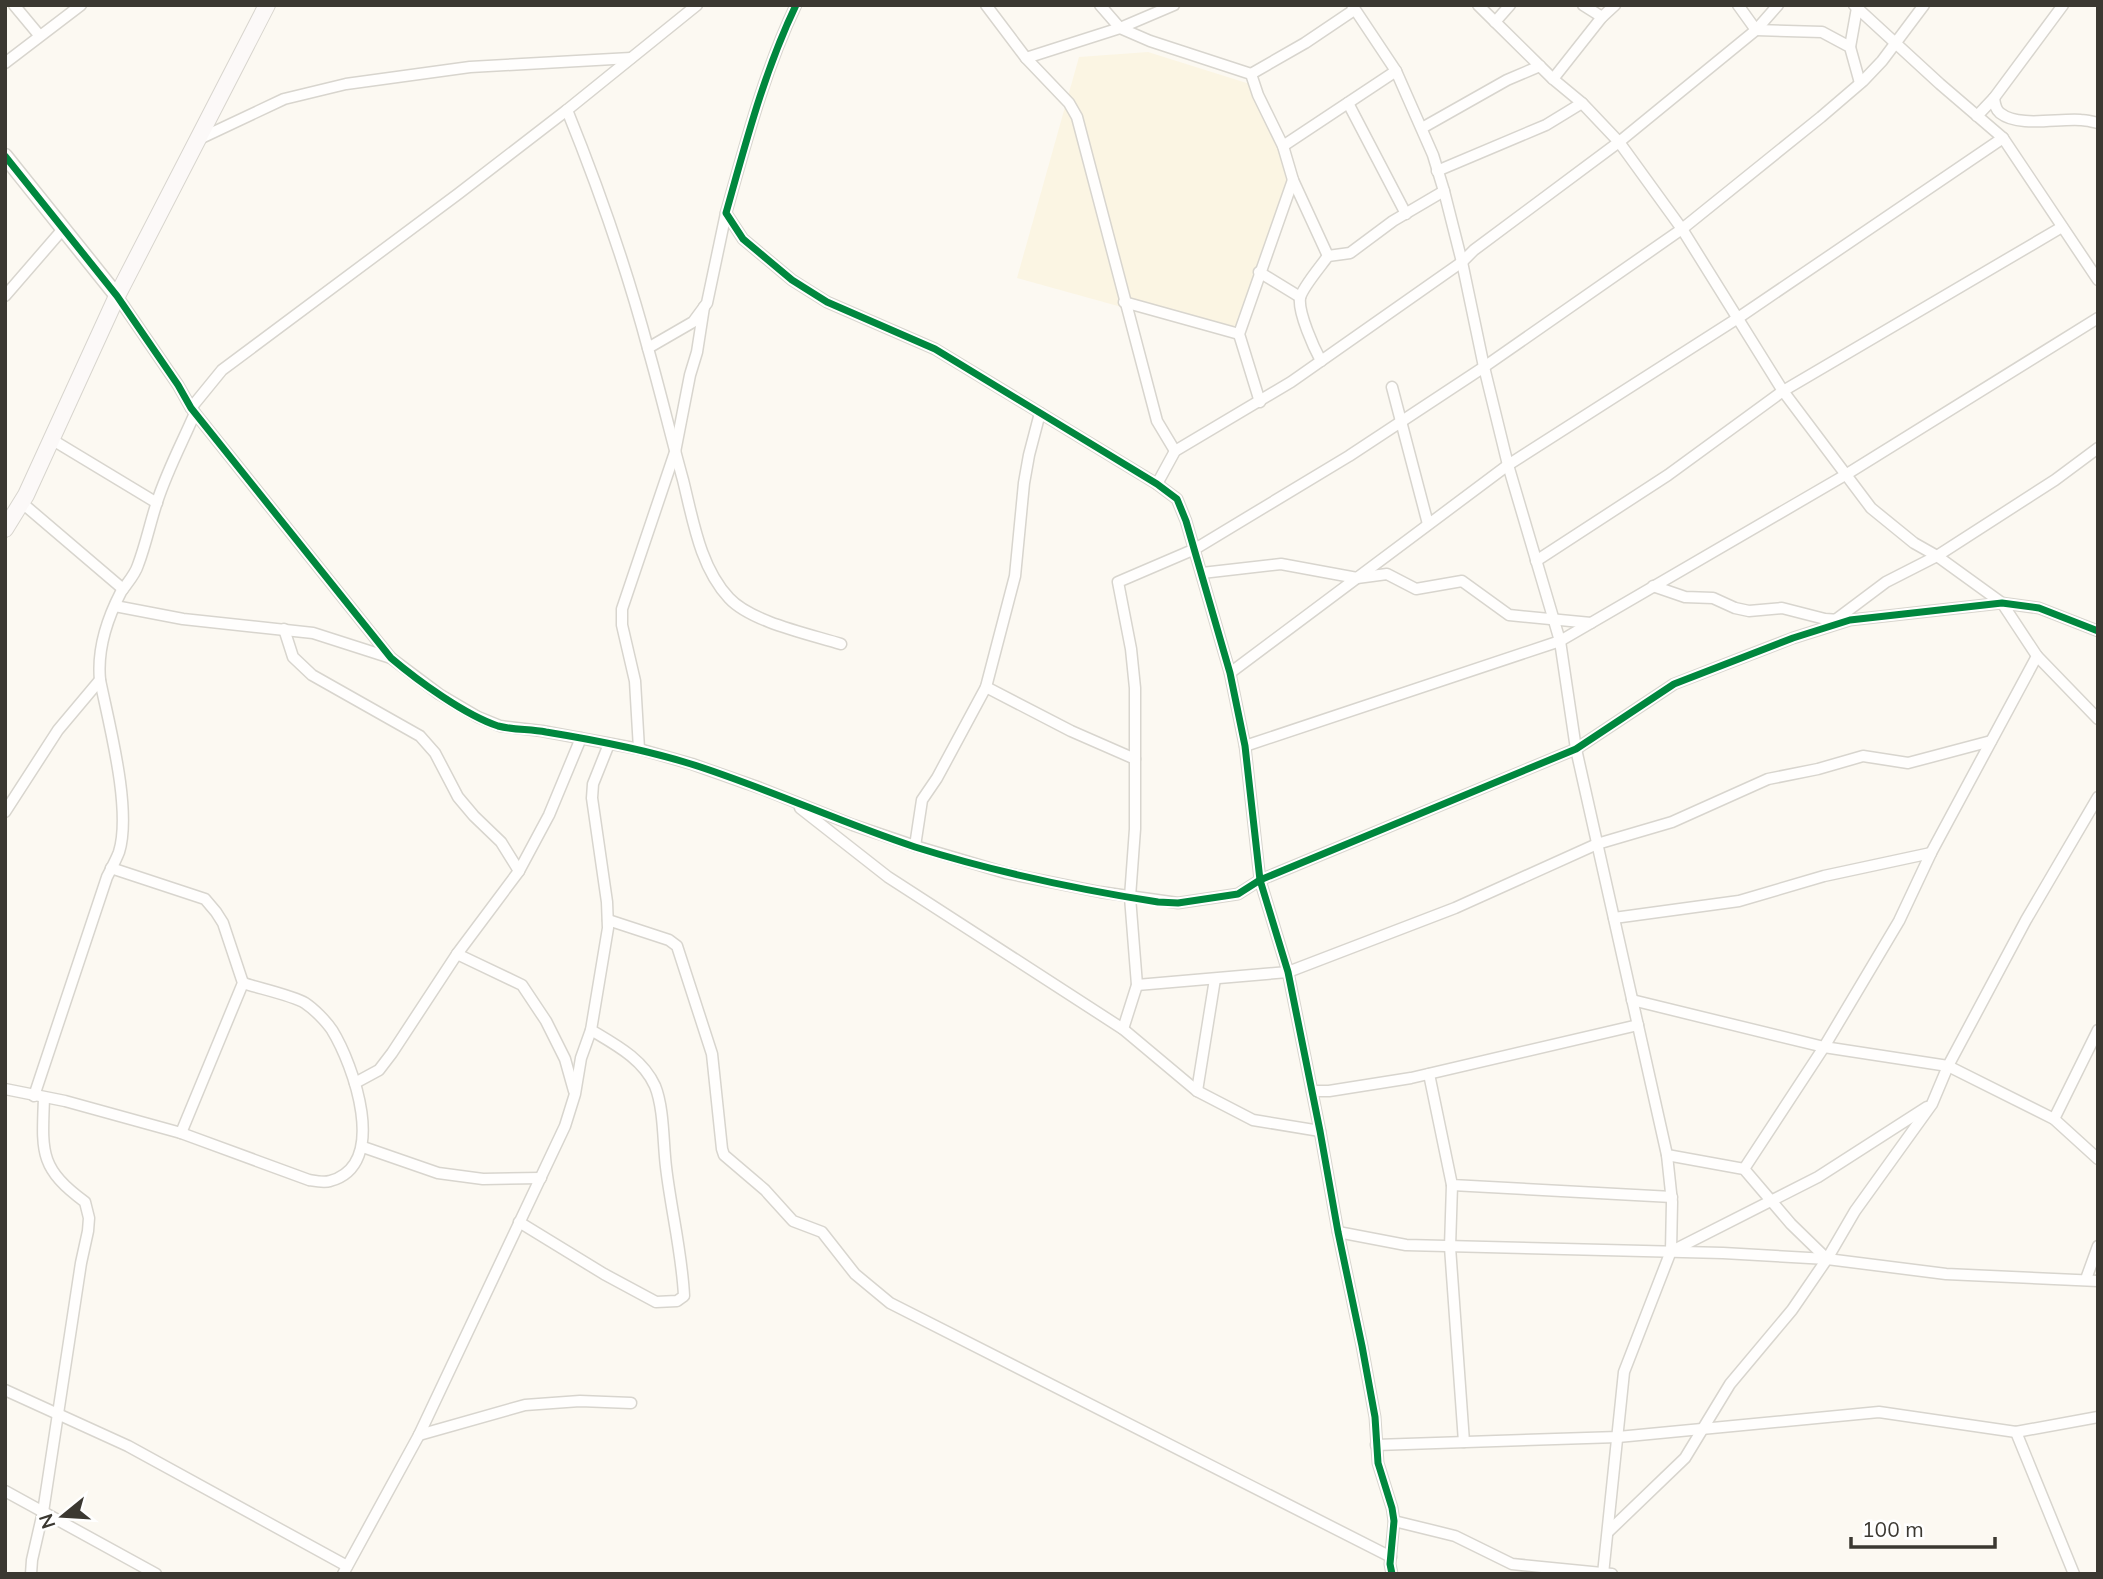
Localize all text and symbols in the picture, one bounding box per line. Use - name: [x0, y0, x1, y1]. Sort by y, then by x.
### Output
- north arrow: [28, 1481, 98, 1551]
- scale bar: [1851, 1506, 1994, 1550]
- text: N: [33, 1511, 60, 1532]
- text: 100 m: [1862, 1516, 1924, 1542]

